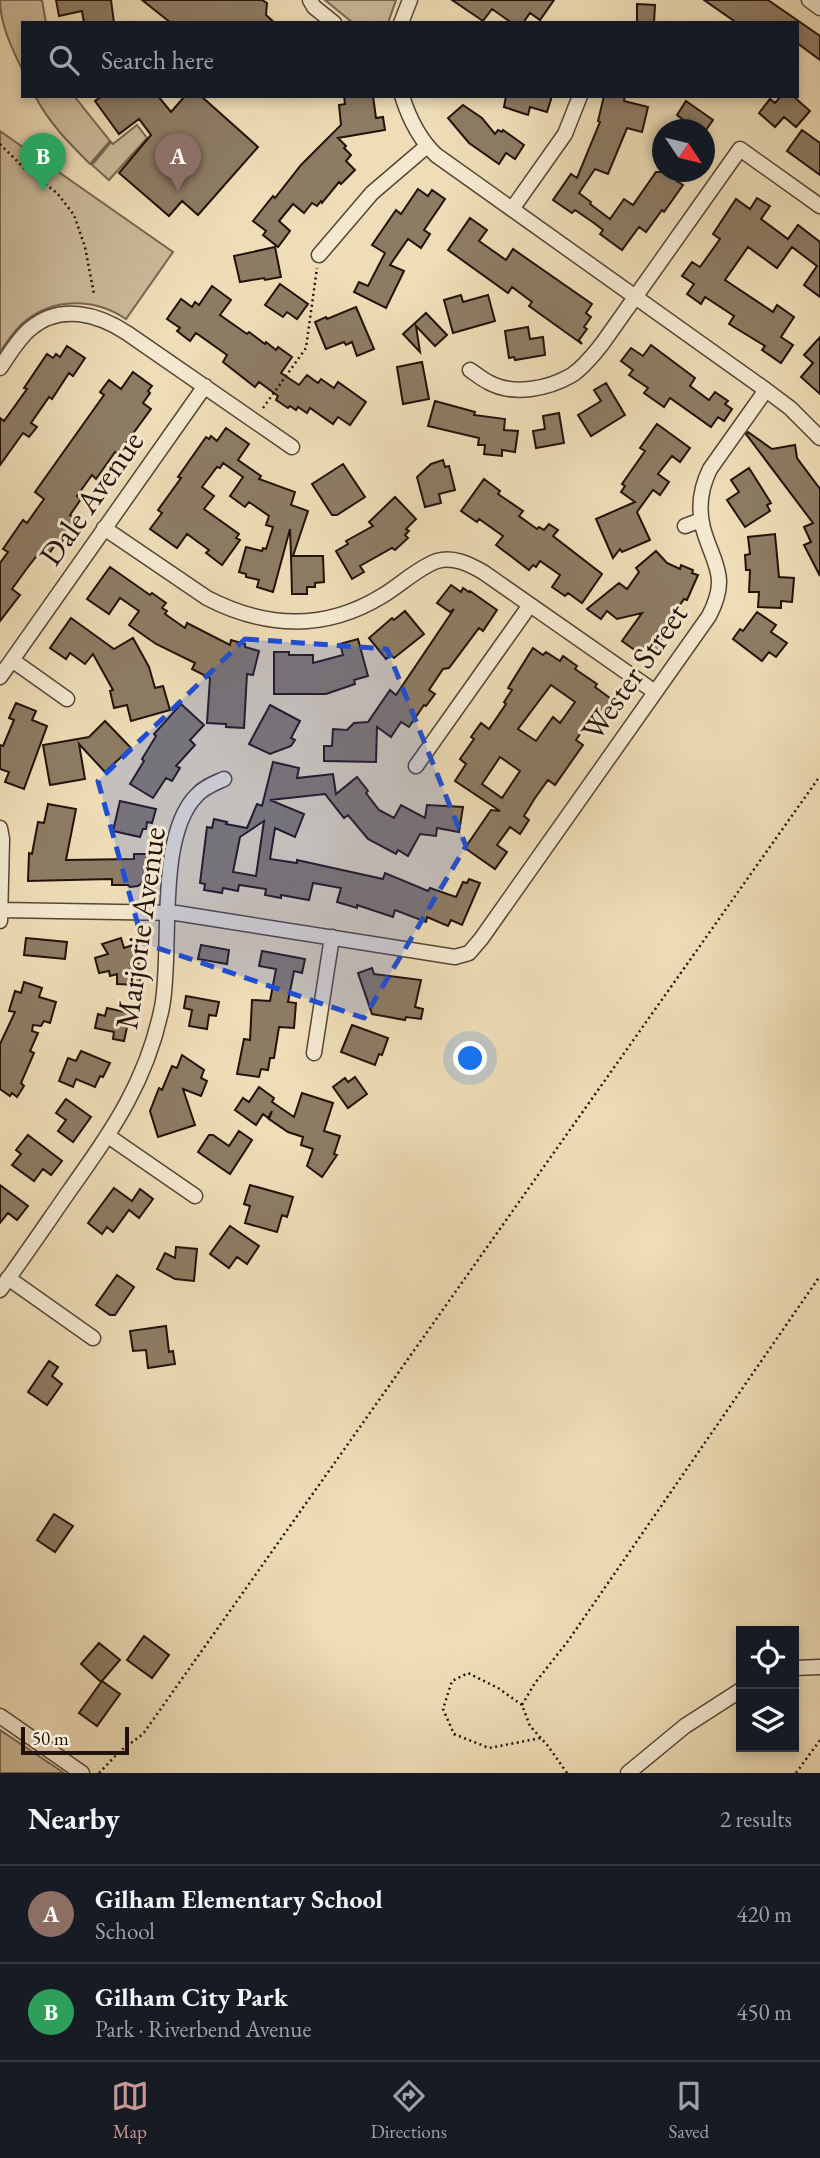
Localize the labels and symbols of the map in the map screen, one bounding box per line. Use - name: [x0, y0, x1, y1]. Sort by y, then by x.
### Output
- north arrow: [652, 119, 715, 182]
- pin: B: [20, 133, 66, 191]
- pin: A: [155, 133, 201, 191]
- street label: Dale Avenue: [29, 422, 153, 574]
- street label: Wester Street: [571, 595, 697, 749]
- street label: Marjorie Avenue: [105, 824, 175, 1032]
- your location: [453, 1041, 487, 1075]
- scale bar: [21, 1724, 130, 1756]

